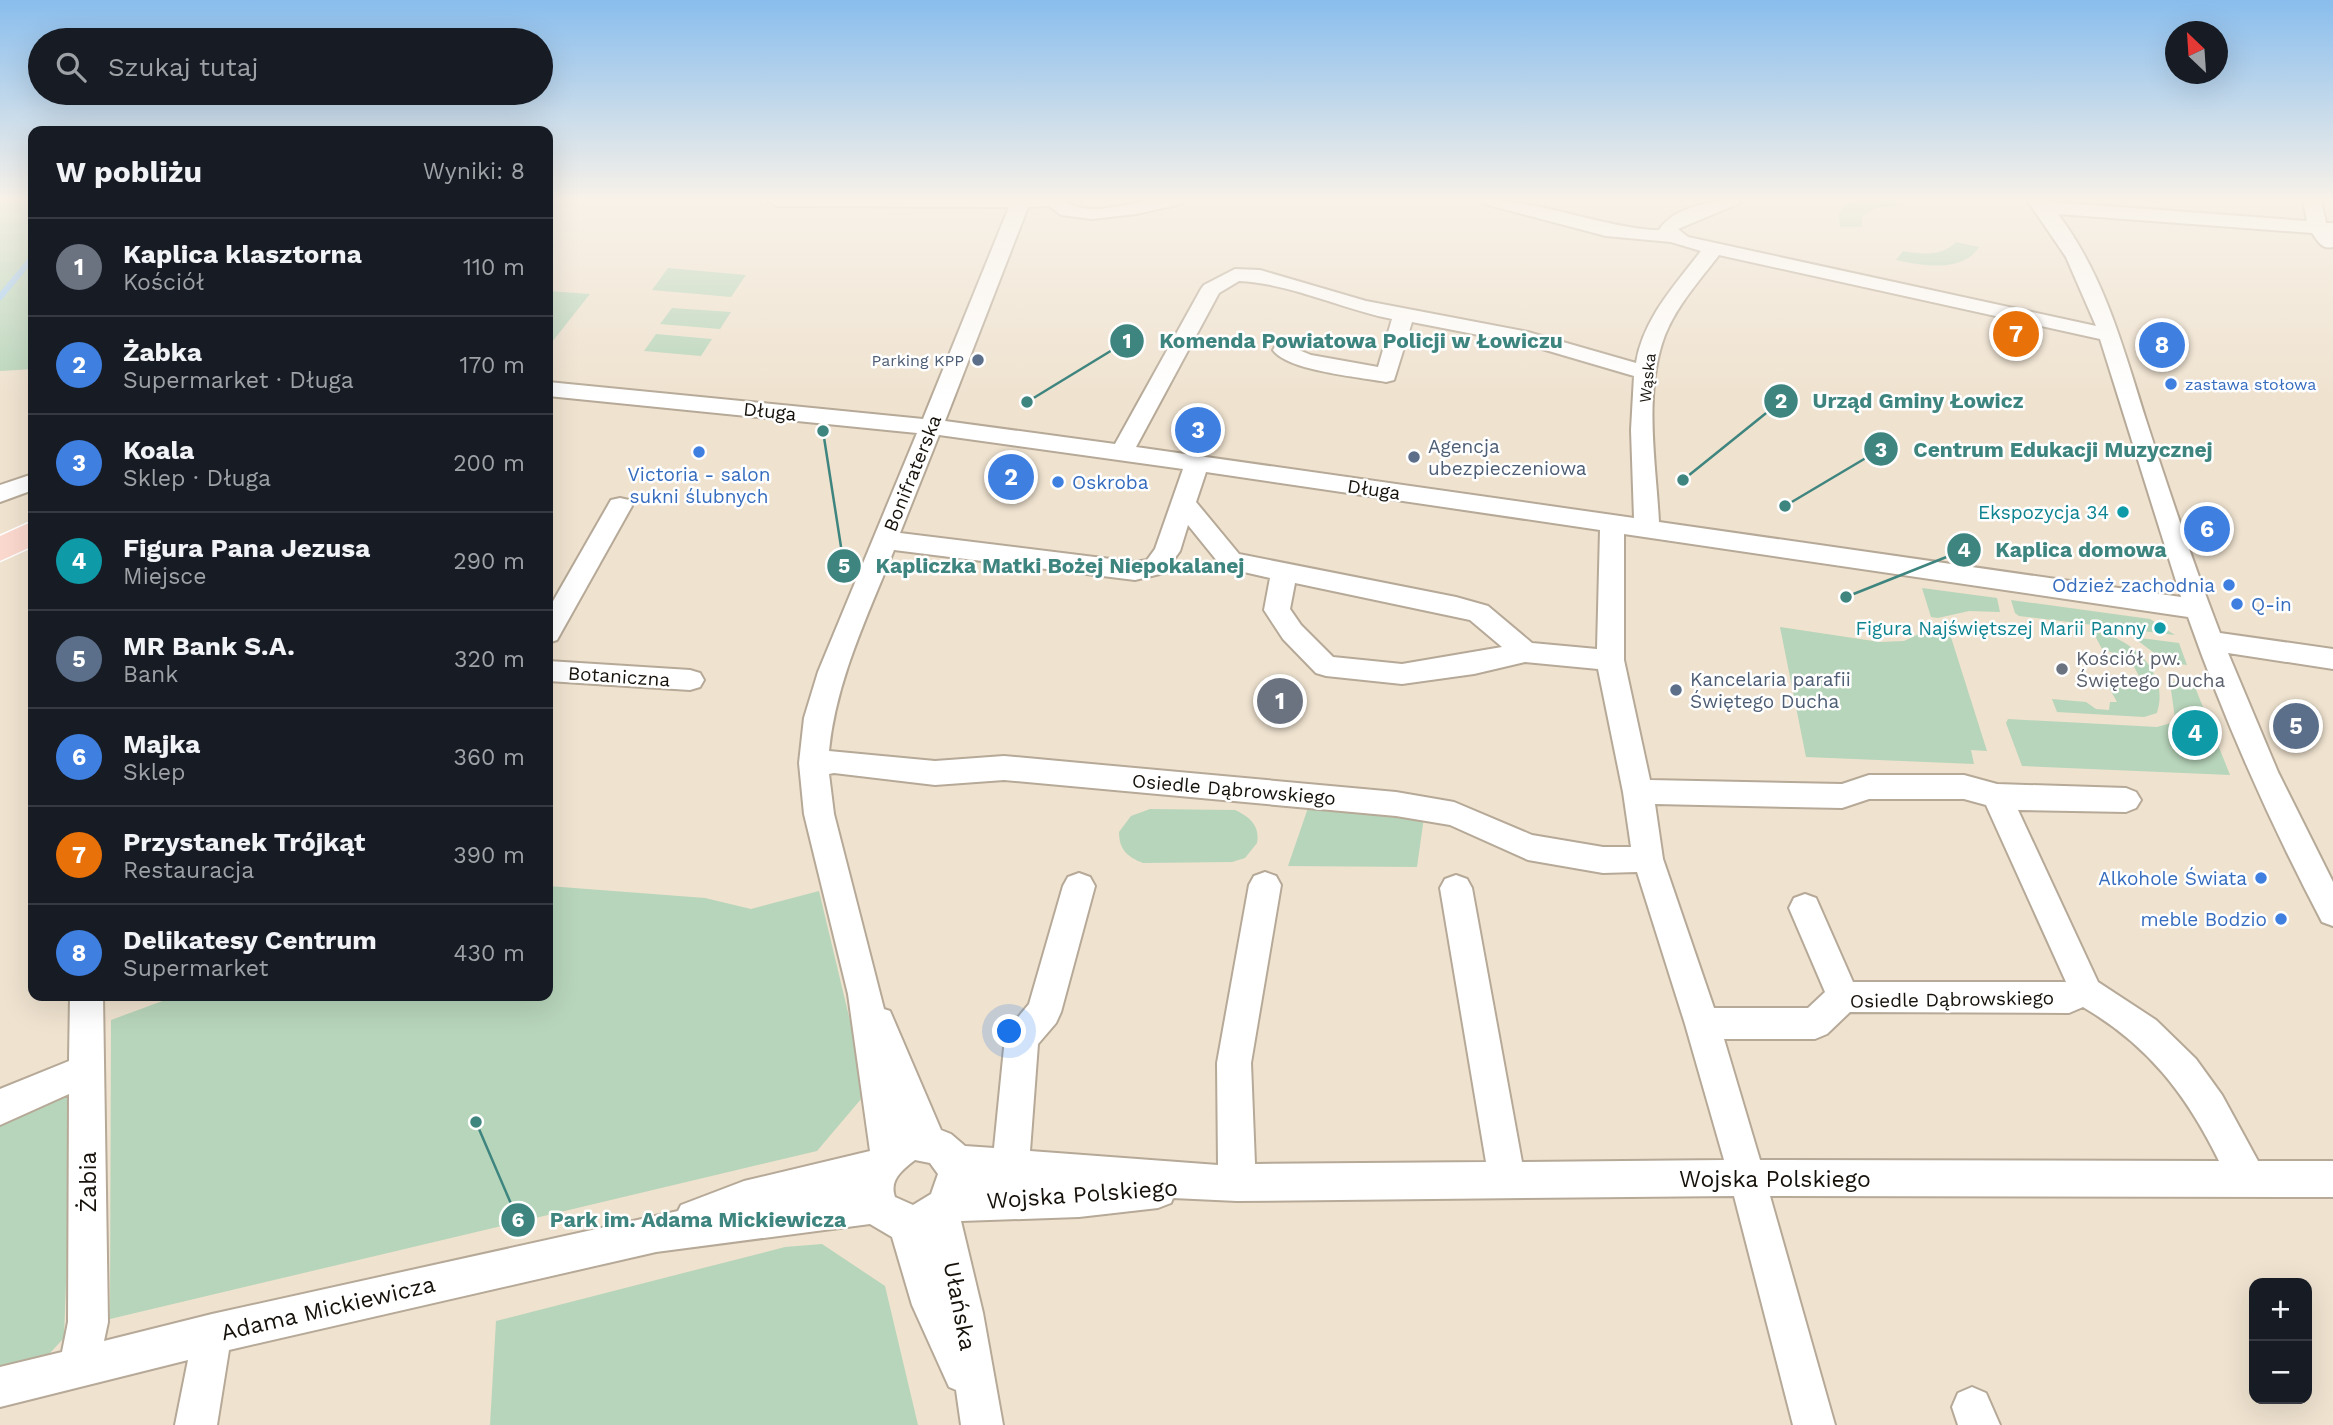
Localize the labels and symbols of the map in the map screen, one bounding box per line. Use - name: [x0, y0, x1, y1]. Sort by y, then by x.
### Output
- north arrow: [2165, 21, 2228, 84]
- pin: 7: [1993, 308, 2039, 360]
- pin: 8: [2139, 319, 2185, 371]
- callout: Komenda Powiatowa Policji w Łowiczu: [1110, 320, 1578, 362]
- text: 1: [1122, 328, 1132, 353]
- text: Komenda Powiatowa Policji w Łowiczu: [1159, 328, 1563, 353]
- place label: Parking KPP: [871, 351, 964, 370]
- marker: Parking KPP: [970, 352, 986, 368]
- street label: Wąska: [1635, 352, 1660, 404]
- place label: zastawa stołowa: [2185, 375, 2316, 394]
- marker: zastawa stołowa: [2163, 376, 2179, 392]
- callout: Urząd Gminy Łowicz: [1763, 380, 2037, 422]
- text: 2: [1775, 388, 1787, 413]
- text: Urząd Gminy Łowicz: [1813, 388, 2024, 413]
- street label: Długa: [742, 397, 798, 426]
- pin: 3: [1175, 404, 1221, 456]
- street label: Bonifraterska: [879, 411, 946, 535]
- callout: Centrum Edukacji Muzycznej: [1864, 428, 2226, 470]
- place label: Agencja ubezpieczeniowa: [1428, 435, 1587, 480]
- text: 3: [1875, 437, 1887, 462]
- text: Centrum Edukacji Muzycznej: [1913, 437, 2213, 462]
- marker: Victoria - salon sukni ślubnych: [691, 444, 707, 460]
- marker: Agencja ubezpieczeniowa: [1406, 449, 1422, 465]
- pin: 2: [988, 451, 1034, 503]
- place label: Victoria - salon sukni ślubnych: [628, 463, 770, 508]
- place label: Oskroba: [1072, 471, 1149, 494]
- marker: Oskroba: [1050, 474, 1066, 490]
- street label: Długa: [1346, 474, 1402, 505]
- place label: Ekspozycja 34: [1978, 501, 2109, 524]
- pin: 6: [2184, 503, 2230, 555]
- marker: Ekspozycja 34: [2115, 504, 2131, 520]
- callout: Kaplica domowa: [1946, 529, 2181, 571]
- text: 4: [1957, 537, 1971, 562]
- text: Kaplica domowa: [1995, 537, 2168, 562]
- callout: Kapliczka Matki Bożej Niepokalanej: [826, 545, 1258, 587]
- text: 5: [838, 553, 850, 578]
- text: Kapliczka Matki Bożej Niepokalanej: [876, 553, 1244, 578]
- place label: Odzież zachodnia: [2052, 574, 2215, 597]
- marker: Odzież zachodnia: [2221, 577, 2237, 593]
- place label: Q-in: [2251, 593, 2292, 616]
- marker: Q-in: [2229, 596, 2245, 612]
- place label: Figura Najświętszej Marii Panny: [1855, 617, 2146, 640]
- marker: Figura Najświętszej Marii Panny: [2152, 620, 2168, 636]
- place label: Kościół pw. Świętego Ducha: [2076, 647, 2226, 692]
- street label: Botaniczna: [567, 661, 671, 692]
- marker: Kościół pw. Świętego Ducha: [2054, 661, 2070, 677]
- place label: Kancelaria parafii Świętego Ducha: [1690, 668, 1851, 713]
- pin: 1: [1257, 675, 1303, 727]
- marker: Kancelaria parafii Świętego Ducha: [1668, 682, 1684, 698]
- pin: 5: [2273, 700, 2319, 752]
- pin: 4: [2172, 707, 2218, 759]
- street label: Osiedle Dąbrowskiego: [1131, 769, 1337, 810]
- place label: Alkohole Świata: [2098, 867, 2247, 890]
- marker: Alkohole Świata: [2253, 870, 2269, 886]
- place label: meble Bodzio: [2140, 908, 2267, 931]
- marker: meble Bodzio: [2273, 911, 2289, 927]
- street label: Osiedle Dąbrowskiego: [1850, 986, 2054, 1013]
- your location: [992, 1014, 1026, 1048]
- street label: Żabia: [75, 1151, 102, 1213]
- street label: Wojska Polskiego: [1679, 1166, 1871, 1193]
- street label: Wojska Polskiego: [985, 1174, 1179, 1215]
- callout: Park im. Adama Mickiewicza: [501, 1199, 861, 1241]
- text: 6: [512, 1207, 525, 1232]
- text: Park im. Adama Mickiewicza: [550, 1207, 847, 1232]
- street label: Ułańska: [938, 1259, 981, 1353]
- street label: Adama Mickiewicza: [218, 1271, 438, 1346]

